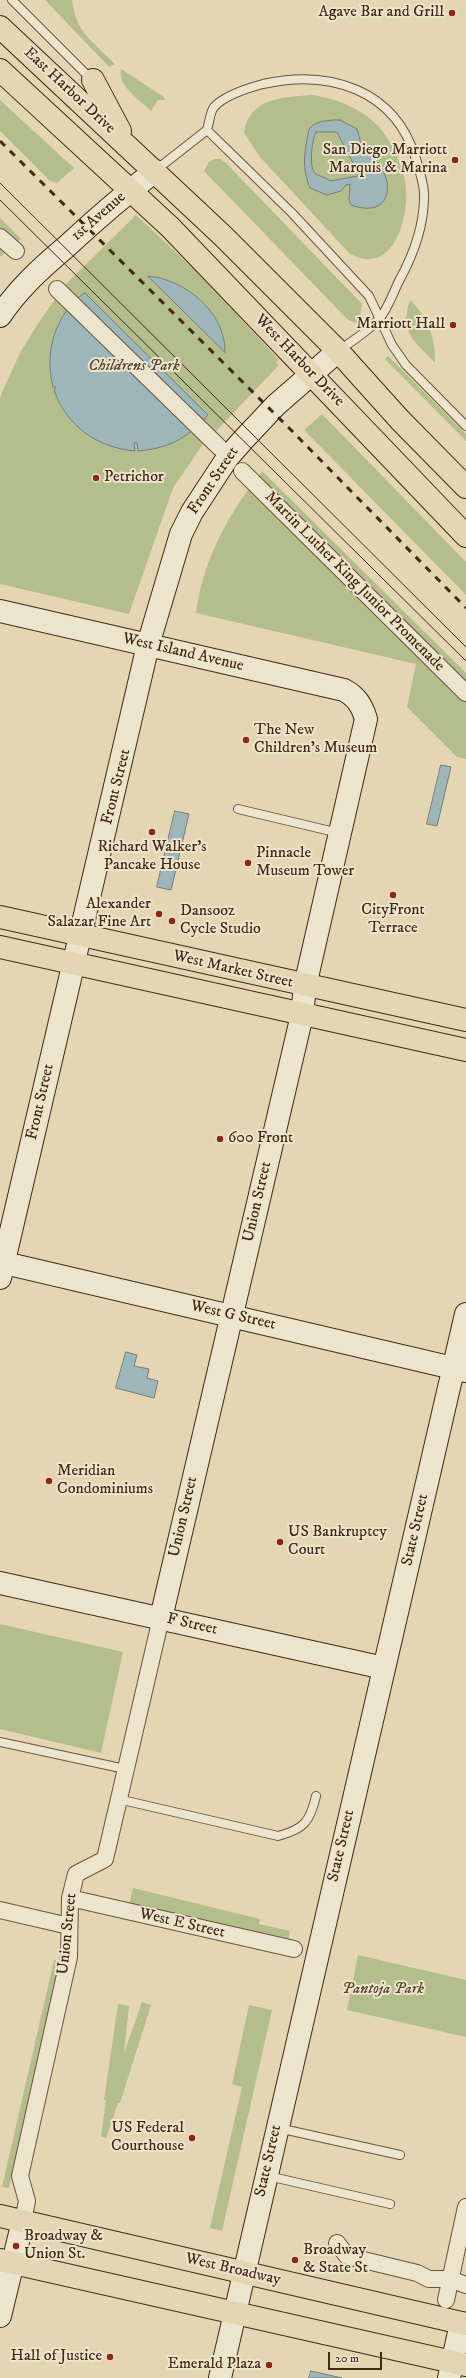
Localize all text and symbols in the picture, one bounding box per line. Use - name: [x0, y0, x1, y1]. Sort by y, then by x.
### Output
- place label: Agave Bar and Grill: [319, 3, 444, 23]
- marker: Agave Bar and Grill: [447, 8, 457, 18]
- street label: East Harbor Drive: [19, 44, 119, 138]
- place label: San Diego Marriott Marquis & Marina: [323, 141, 447, 179]
- marker: San Diego Marriott Marquis & Marina: [450, 155, 460, 165]
- street label: 1st Avenue: [68, 188, 130, 246]
- street label: West Harbor Drive: [250, 311, 348, 411]
- place label: Marriott Hall: [356, 315, 445, 335]
- marker: Marriott Hall: [448, 320, 458, 330]
- park label: Childrens Park: [88, 357, 180, 377]
- street label: Front Street: [184, 444, 244, 518]
- place label: Petrichor: [104, 468, 164, 488]
- marker: Petrichor: [91, 473, 101, 483]
- street label: Martin Luther King Junior Promenade: [260, 488, 448, 676]
- street label: West Island Avenue: [121, 630, 245, 676]
- place label: The New Children's Museum: [254, 721, 377, 759]
- marker: The New Children's Museum: [241, 735, 251, 745]
- street label: Front Street: [98, 747, 136, 827]
- marker: Richard Walker's Pancake House: [147, 827, 157, 837]
- place label: Richard Walker's Pancake House: [97, 838, 207, 876]
- place label: Pinnacle Museum Tower: [256, 844, 354, 882]
- marker: Pinnacle Museum Tower: [243, 858, 253, 868]
- marker: CityFront Terrace: [388, 890, 398, 900]
- place label: Alexander Salazar Fine Art: [48, 895, 151, 933]
- place label: CityFront Terrace: [361, 901, 425, 939]
- place label: Dansooz Cycle Studio: [180, 902, 261, 940]
- marker: Alexander Salazar Fine Art: [154, 909, 164, 919]
- marker: Dansooz Cycle Studio: [167, 916, 177, 926]
- street label: West Market Street: [171, 947, 295, 993]
- street label: Front Street: [23, 1062, 59, 1142]
- place label: 600 Front: [228, 1129, 293, 1149]
- marker: 600 Front: [215, 1134, 225, 1144]
- street label: Union Street: [239, 1160, 277, 1244]
- street label: West G Street: [189, 1297, 277, 1335]
- place label: Meridian Condominiums: [57, 1462, 153, 1500]
- street label: Union Street: [165, 1475, 203, 1559]
- marker: Meridian Condominiums: [44, 1476, 54, 1486]
- street label: State Street: [398, 1492, 434, 1568]
- place label: US Bankruptcy Court: [288, 1523, 387, 1561]
- marker: US Bankruptcy Court: [275, 1537, 285, 1547]
- street label: F Street: [165, 1610, 219, 1640]
- street label: State Street: [324, 1808, 360, 1884]
- street label: Union Street: [54, 1892, 82, 1976]
- street label: West E Street: [137, 1905, 227, 1943]
- park label: Pantoja Park: [342, 1980, 424, 2000]
- place label: US Federal Courthouse: [111, 2119, 184, 2157]
- street label: State Street: [251, 2123, 287, 2199]
- marker: US Federal Courthouse: [187, 2133, 197, 2143]
- place label: Broadway & Union St.: [24, 2227, 103, 2265]
- marker: Broadway & Union St.: [11, 2241, 21, 2251]
- place label: Broadway & State St: [303, 2241, 368, 2279]
- street label: West Broadway: [183, 2250, 283, 2290]
- marker: Broadway & State St: [290, 2255, 300, 2265]
- scale bar: [330, 2344, 384, 2370]
- place label: Hall of Justice: [11, 2347, 102, 2367]
- text: 20 m: [335, 2351, 359, 2366]
- marker: Hall of Justice: [105, 2352, 115, 2362]
- place label: Emerald Plaza: [168, 2355, 261, 2375]
- marker: Emerald Plaza: [264, 2360, 274, 2370]

